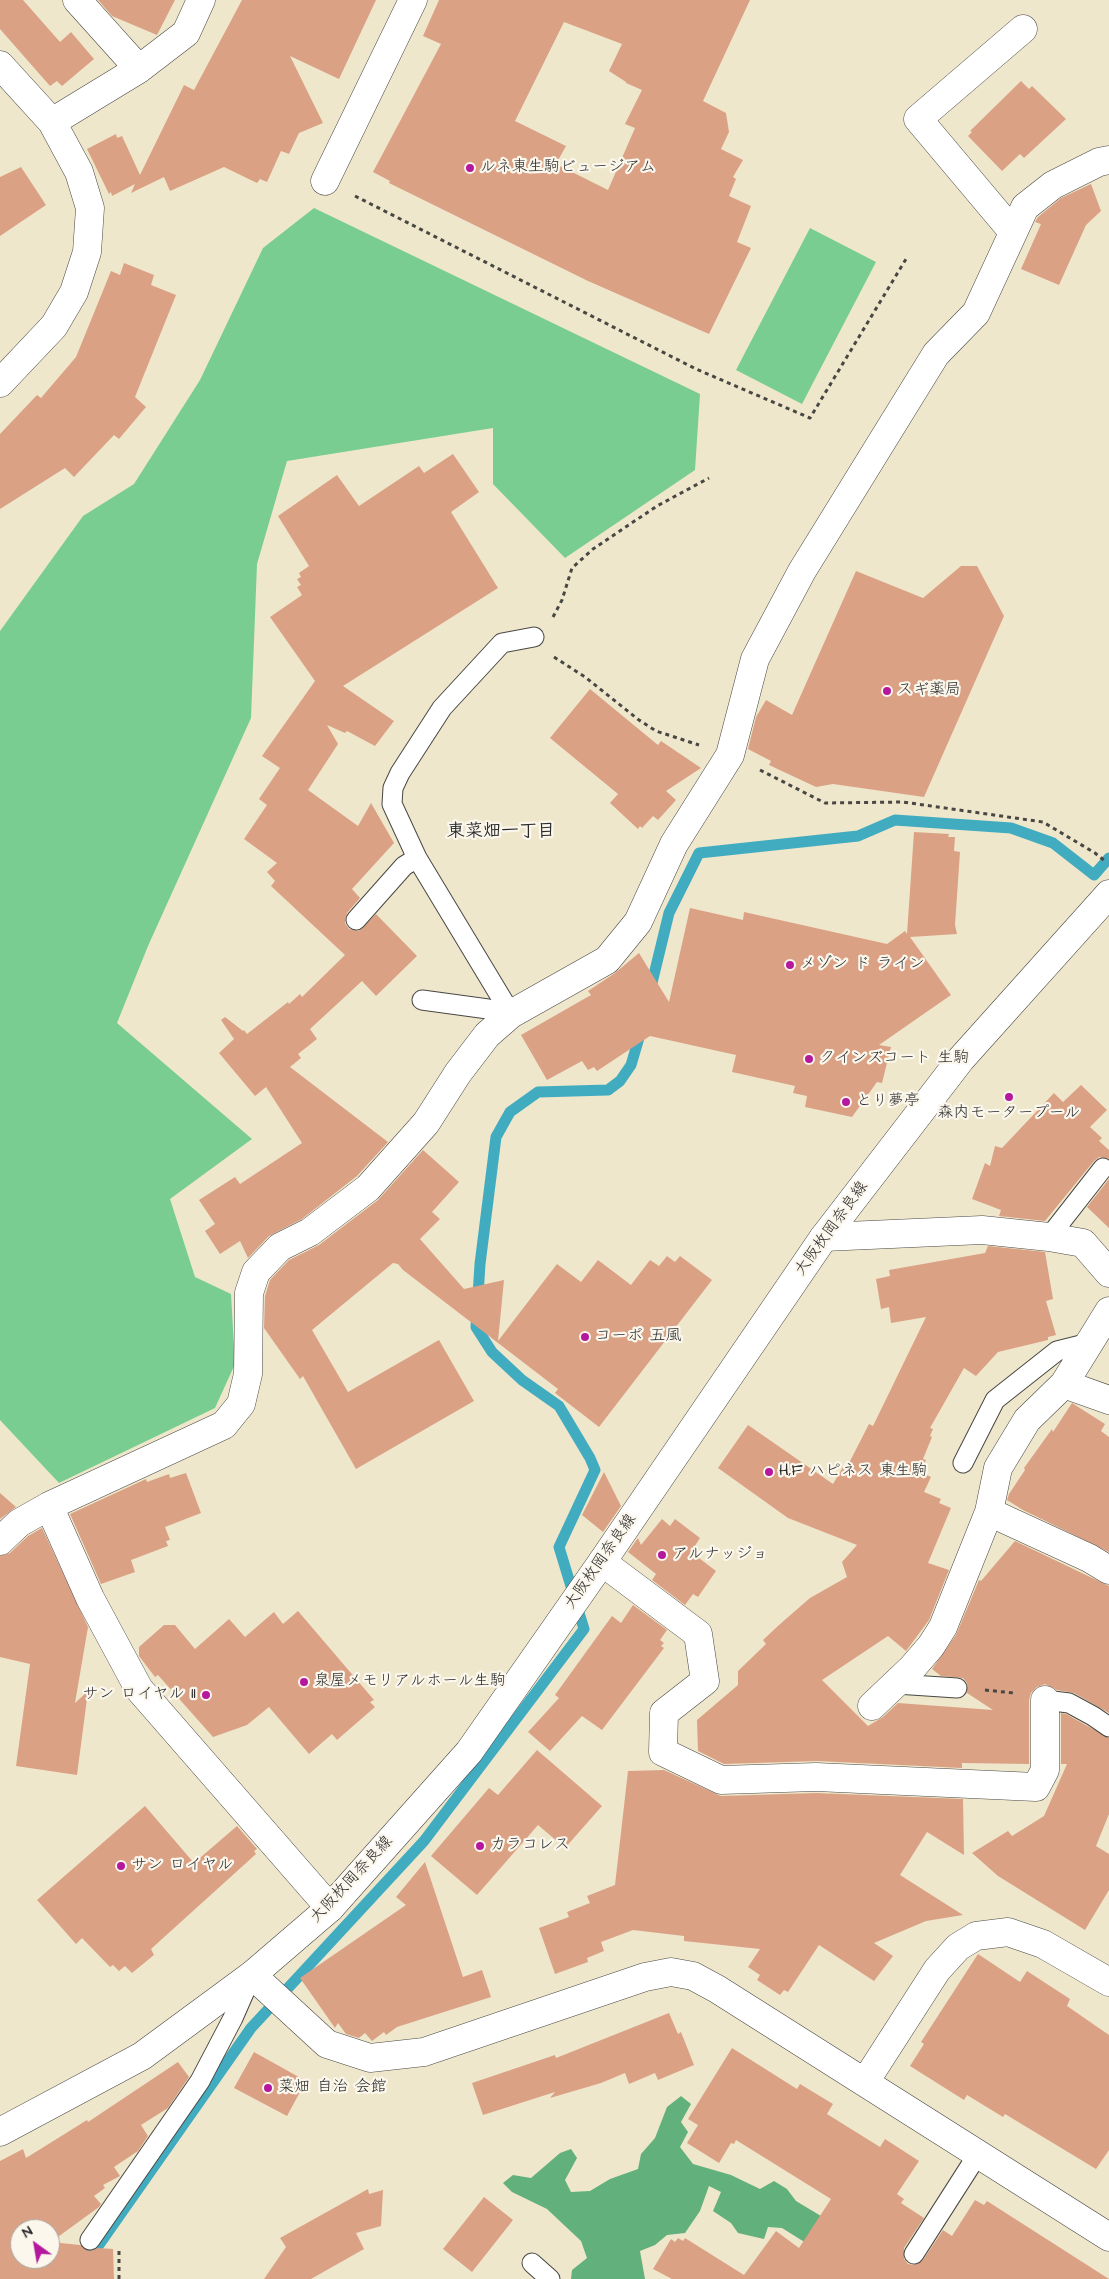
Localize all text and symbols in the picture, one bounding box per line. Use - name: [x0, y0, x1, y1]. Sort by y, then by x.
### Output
- place label: ルネ東生駒ビュージアム: [480, 158, 656, 178]
- marker: ルネ東生駒ビュージアム: [464, 162, 476, 174]
- place label: スギ薬局: [897, 681, 961, 701]
- marker: スギ薬局: [881, 685, 893, 697]
- district label: 東菜畑一丁目: [447, 821, 555, 843]
- place label: メゾン ド ライン: [800, 955, 925, 975]
- marker: メゾン ド ライン: [784, 959, 796, 971]
- place label: クインズコート 生駒: [819, 1049, 969, 1069]
- marker: クインズコート 生駒: [803, 1053, 815, 1065]
- marker: 森内モータープール: [1003, 1091, 1015, 1103]
- place label: とり夢亭: [856, 1092, 920, 1112]
- marker: とり夢亭: [840, 1096, 852, 1108]
- place label: 森内モータープール: [937, 1104, 1081, 1124]
- street label: 大阪枚岡奈良線: [791, 1178, 873, 1280]
- place label: コーポ 五風: [595, 1327, 681, 1347]
- marker: コーポ 五風: [579, 1331, 591, 1343]
- place label: H,F ハピネス 東生駒: [779, 1462, 927, 1482]
- marker: H,F ハピネス 東生駒: [763, 1466, 775, 1478]
- street label: 大阪枚岡奈良線: [561, 1511, 641, 1613]
- place label: アルナッジョ: [672, 1545, 768, 1565]
- marker: アルナッジョ: [656, 1549, 668, 1561]
- place label: 泉屋メモリアルホール生駒: [314, 1672, 506, 1692]
- marker: 泉屋メモリアルホール生駒: [298, 1676, 310, 1688]
- place label: サン ロイヤル II: [82, 1685, 196, 1705]
- marker: サン ロイヤル II: [200, 1689, 212, 1701]
- street label: 大阪枚岡奈良線: [307, 1832, 397, 1928]
- place label: カラコレス: [490, 1836, 570, 1856]
- marker: カラコレス: [474, 1840, 486, 1852]
- place label: サン ロイヤル: [131, 1856, 233, 1876]
- marker: サン ロイヤル: [115, 1860, 127, 1872]
- place label: 菜畑 自治 会館: [278, 2078, 387, 2098]
- marker: 菜畑 自治 会館: [262, 2082, 274, 2094]
- north arrow: [10, 2219, 60, 2269]
- text: N: [19, 2221, 37, 2243]

